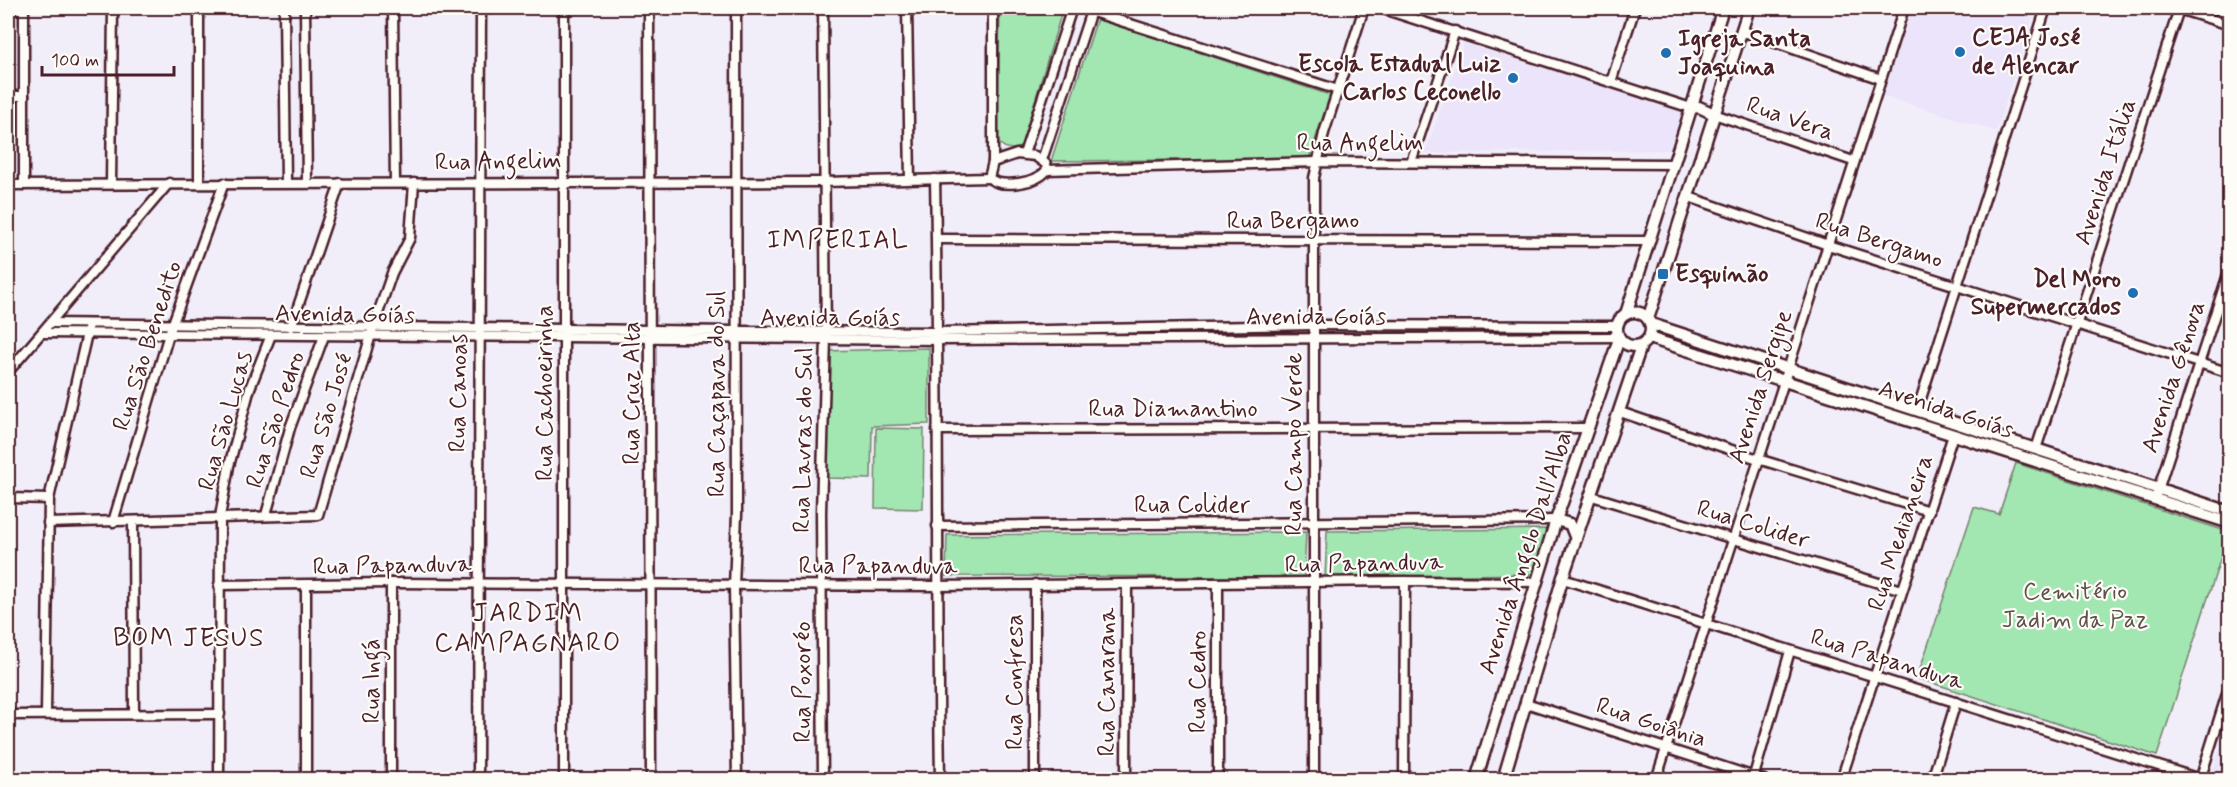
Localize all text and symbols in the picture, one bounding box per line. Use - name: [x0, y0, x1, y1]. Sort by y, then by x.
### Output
- place label: CEJA José de Alencar: [1972, 23, 2081, 82]
- place label: Igreja Santa Joaquina: [1678, 24, 1811, 83]
- scale bar: [42, 39, 174, 77]
- marker: CEJA José de Alencar: [1953, 45, 1967, 59]
- marker: Igreja Santa Joaquina: [1659, 46, 1673, 60]
- text: 100 m: [51, 49, 99, 73]
- place label: Escola Estadual Luiz Carlos Ceconello: [1298, 49, 1501, 108]
- marker: Escola Estadual Luiz Carlos Ceconello: [1506, 71, 1520, 85]
- street label: Rua Vera: [1742, 90, 1838, 148]
- street label: Avenida Itália: [2068, 95, 2144, 249]
- street label: Rua Angelim: [1297, 128, 1423, 162]
- street label: Rua Angelim: [434, 145, 562, 182]
- street label: Rua Bergamo: [1227, 206, 1359, 239]
- street label: Rua Bergamo: [1811, 206, 1947, 278]
- district label: IMPERIAL: [767, 224, 909, 258]
- street label: Rua São Benedito: [106, 257, 190, 435]
- place label: Esquinão: [1675, 259, 1769, 290]
- place label: Del Moro Supermercados: [1971, 264, 2121, 323]
- marker: Esquinão: [1656, 267, 1670, 281]
- marker: Del Moro Supermercados: [2126, 286, 2140, 300]
- street label: Rua Caçapava do Sul: [702, 291, 733, 497]
- street label: Avenida Gênova: [2135, 297, 2213, 457]
- street label: Avenida Goiás: [275, 298, 416, 332]
- street label: Avenida Goiás: [1246, 302, 1386, 333]
- street label: Avenida Goiás: [760, 303, 900, 334]
- street label: Rua Cachoeirinha: [530, 305, 561, 481]
- street label: Avenida Sergipe: [1722, 306, 1802, 468]
- street label: Rua Cruz Alta: [617, 321, 648, 465]
- street label: Rua Canoas: [442, 333, 476, 453]
- street label: Rua Lavras do Sul: [787, 347, 821, 533]
- street label: Rua São Lucas: [191, 348, 261, 494]
- street label: Rua São Pedro: [239, 348, 313, 492]
- street label: Rua São José: [293, 349, 361, 482]
- street label: Rua Campo Verde: [1279, 352, 1310, 536]
- street label: Avenida Goiás: [1875, 374, 2018, 447]
- street label: Rua Diamantino: [1088, 394, 1258, 425]
- street label: Avenida Ângelo Dall'Alba: [1472, 428, 1583, 679]
- street label: Rua Medianeira: [1861, 451, 1941, 615]
- street label: Rua Colider: [1134, 490, 1250, 521]
- street label: Rua Colider: [1693, 493, 1813, 557]
- street label: Rua Papanduva: [1284, 547, 1444, 581]
- street label: Rua Papanduva: [312, 549, 472, 583]
- street label: Rua Papanduva: [799, 551, 958, 582]
- park label: Cemitério Jadim da Paz: [2002, 577, 2148, 636]
- district label: JARDIM CAMPAGNARO: [434, 597, 622, 661]
- street label: Rua Canarana: [1092, 607, 1123, 756]
- street label: Rua Confresa: [1000, 614, 1031, 750]
- street label: Rua Poxoréo: [788, 621, 819, 743]
- district label: BOM JESUS: [113, 622, 265, 656]
- street label: Rua Papanduva: [1806, 622, 1968, 698]
- street label: Rua Cedro: [1183, 631, 1214, 733]
- street label: Rua Ingá: [357, 639, 391, 723]
- street label: Rua Goiânia: [1592, 691, 1710, 755]

